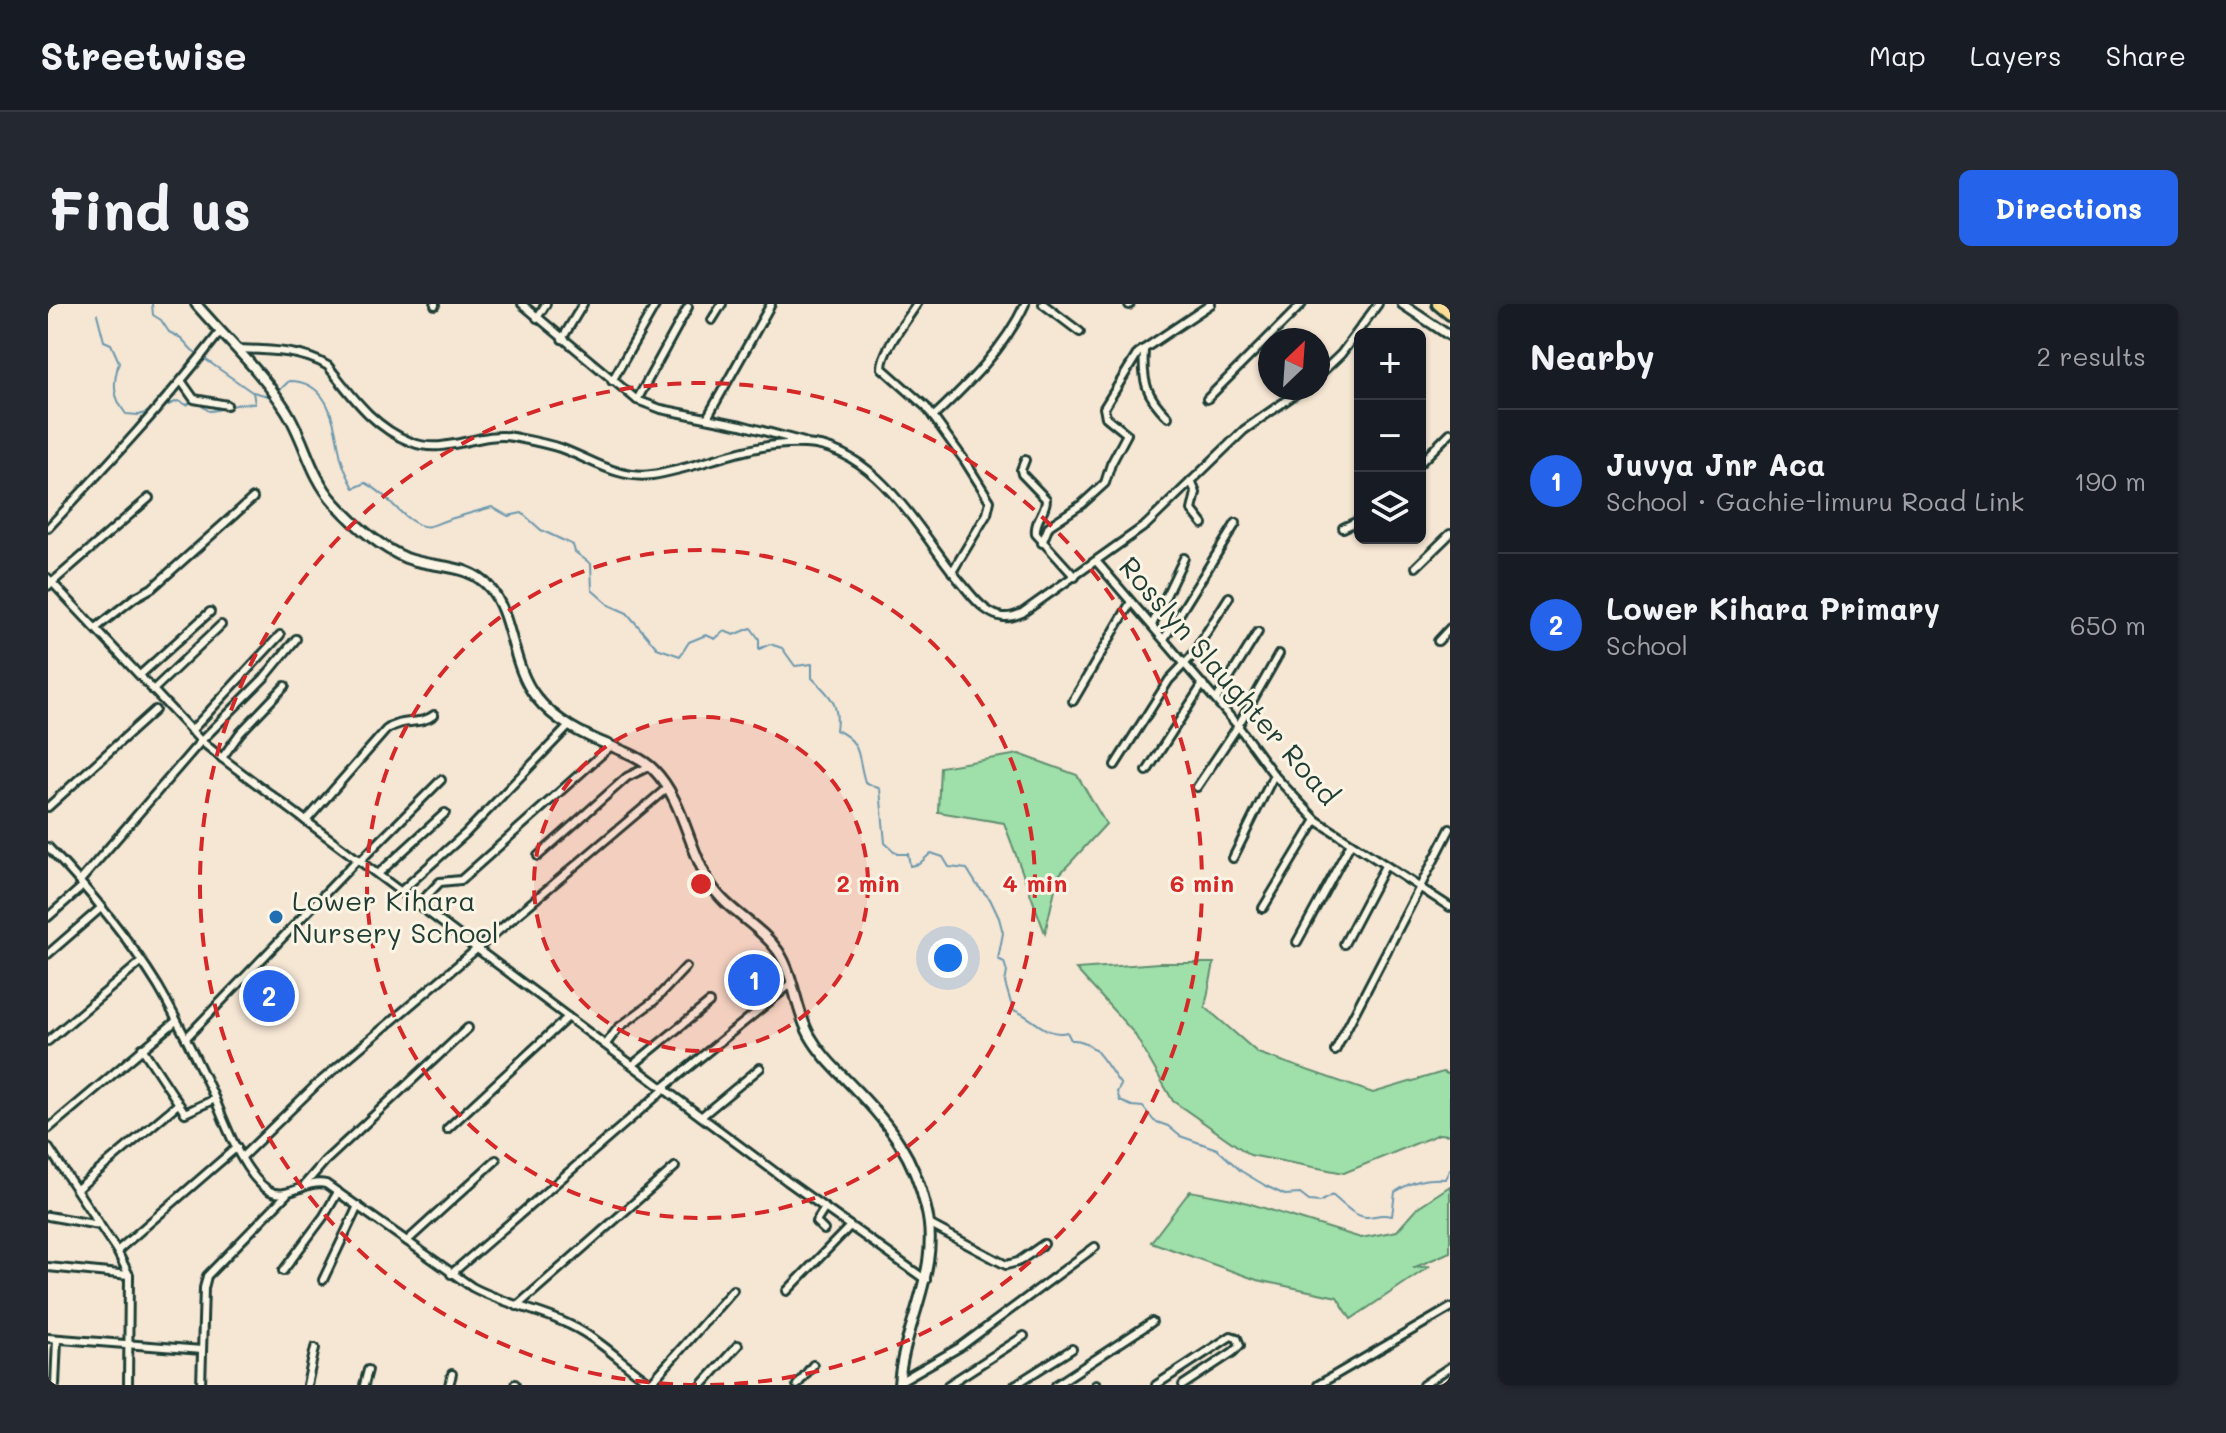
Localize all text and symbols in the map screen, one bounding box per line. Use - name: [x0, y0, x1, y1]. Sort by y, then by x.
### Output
- text: Streetwise: [40, 30, 247, 80]
- text: Map: [1869, 37, 1926, 73]
- text: Layers: [1970, 37, 2062, 73]
- text: Share: [2106, 37, 2186, 73]
- button: Directions: [1959, 170, 2178, 246]
- text: Find us: [48, 172, 251, 245]
- north arrow: [1258, 328, 1330, 400]
- map controls: [1354, 328, 1426, 544]
- button: +: [1354, 328, 1426, 400]
- text: Nearby: [1530, 334, 1655, 379]
- text: 2 results: [2037, 339, 2146, 373]
- button: −: [1354, 400, 1426, 472]
- text: Juvya Jnr Aca: [1606, 444, 1825, 484]
- text: 1: [1550, 464, 1562, 498]
- text: 190 m: [2074, 464, 2146, 498]
- button: layers: [1354, 472, 1426, 544]
- text: School · Gachie-limuru Road Link: [1606, 484, 2024, 518]
- street label: Rosslyn Slaughter Road: [1112, 549, 1348, 812]
- text: Lower Kihara Primary: [1606, 588, 1940, 628]
- text: 2: [1549, 608, 1563, 642]
- text: 650 m: [2070, 608, 2146, 642]
- text: School: [1606, 628, 1688, 662]
- text: 2 min: [837, 867, 900, 898]
- text: 4 min: [1003, 867, 1067, 898]
- text: 6 min: [1170, 867, 1234, 898]
- centre of rings: [687, 870, 715, 898]
- place label: Lower Kihara Nursery School: [292, 882, 499, 950]
- marker: Lower Kihara Nursery School: [267, 908, 285, 926]
- your location: [928, 938, 968, 978]
- pin: 1: [728, 950, 780, 1010]
- pin: 2: [243, 966, 295, 1026]

